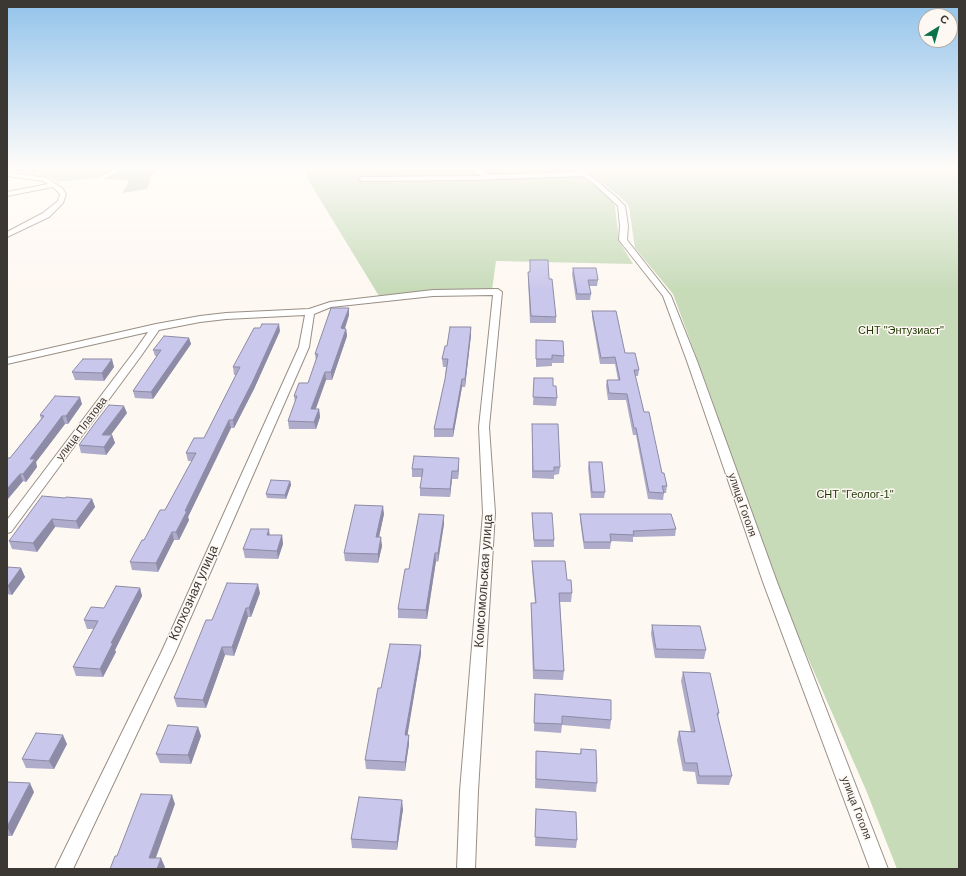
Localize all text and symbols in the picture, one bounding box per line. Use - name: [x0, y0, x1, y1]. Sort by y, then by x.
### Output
- north arrow: [918, 8, 958, 48]
- text: С: [938, 12, 951, 26]
- park label: СНТ "Энтузиаст": [858, 324, 944, 338]
- street label: улица Платова: [54, 395, 110, 463]
- street label: улица Гоголя: [725, 471, 759, 539]
- park label: СНТ "Геолог-1": [816, 488, 894, 502]
- street label: Комсомольская улица: [472, 514, 496, 648]
- street label: Колхозная улица: [166, 543, 222, 643]
- street label: улица Гоголя: [838, 775, 874, 841]

